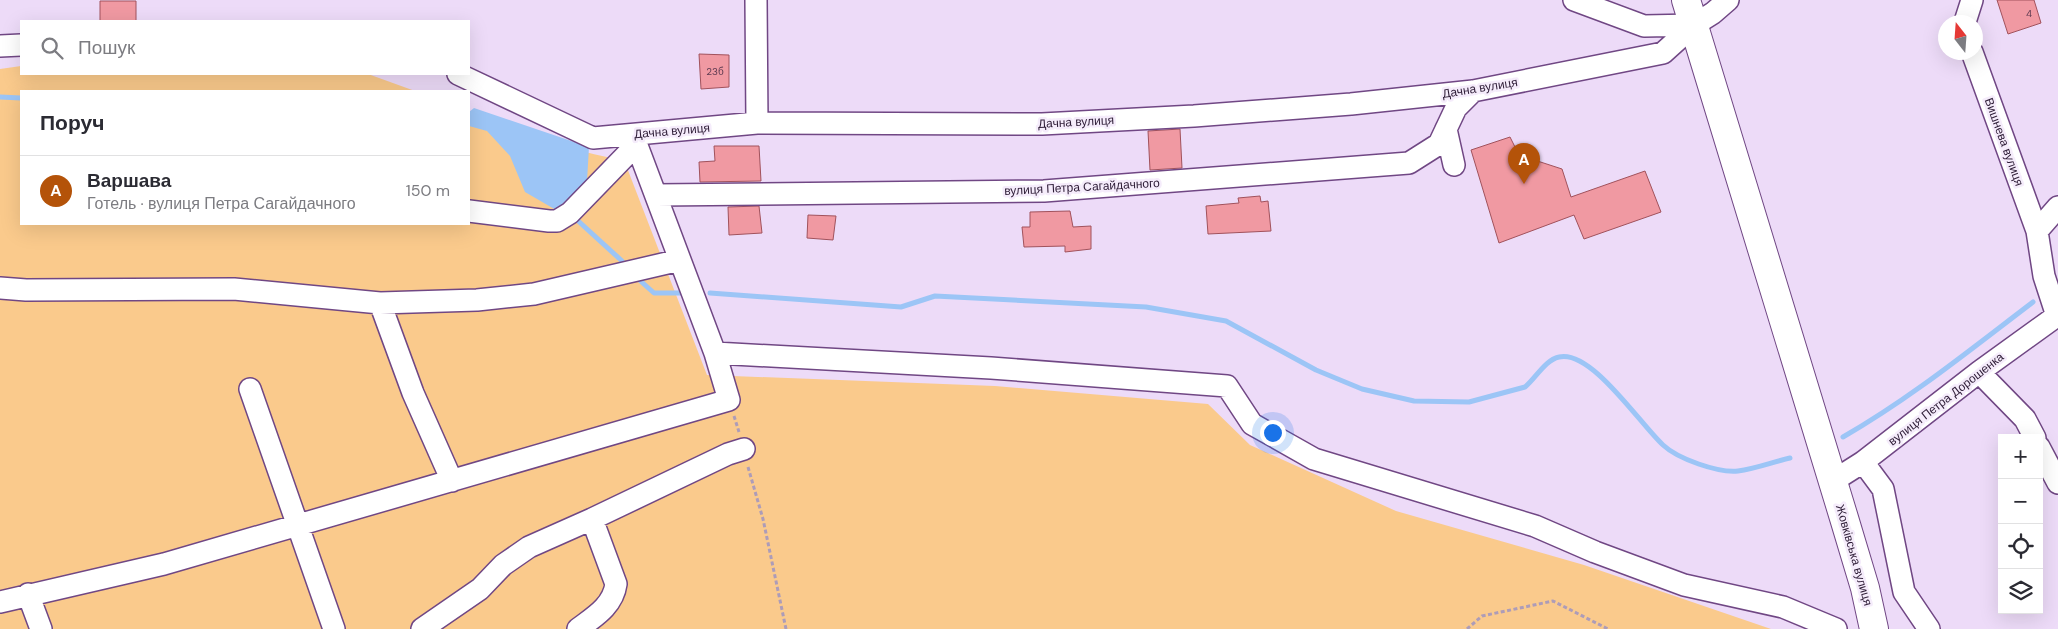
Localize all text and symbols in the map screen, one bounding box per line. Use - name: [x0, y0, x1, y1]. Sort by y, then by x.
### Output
- house number: 4: [2026, 7, 2032, 20]
- north arrow: [1938, 15, 1983, 60]
- search box: [20, 20, 470, 75]
- icon: search: [38, 34, 66, 62]
- text: Пошук: [78, 35, 135, 60]
- house number: 23б: [706, 65, 724, 78]
- street label: Дачна вулиця: [1441, 74, 1519, 102]
- street label: Вишнева вулиця: [1981, 96, 2027, 188]
- text: Поруч: [40, 109, 104, 137]
- street label: Дачна вулиця: [1038, 112, 1114, 132]
- street label: Дачна вулиця: [633, 120, 711, 142]
- pin: A: [1508, 143, 1540, 184]
- text: Варшава: [87, 168, 171, 193]
- street label: вулиця Петра Сагайдачного: [1004, 175, 1161, 199]
- text: A: [50, 180, 62, 201]
- text: 150 m: [406, 180, 450, 201]
- text: Готель · вулиця Петра Сагайдачного: [87, 193, 356, 214]
- street label: вулиця Петра Дорошенка: [1885, 349, 2007, 449]
- your location: [1260, 420, 1286, 446]
- map controls: [1998, 434, 2043, 614]
- button: +: [1998, 434, 2043, 479]
- button: −: [1998, 479, 2043, 524]
- street label: Жовківська вулиця: [1832, 502, 1876, 608]
- button: locate: [1998, 524, 2043, 569]
- button: layers: [1998, 569, 2043, 614]

